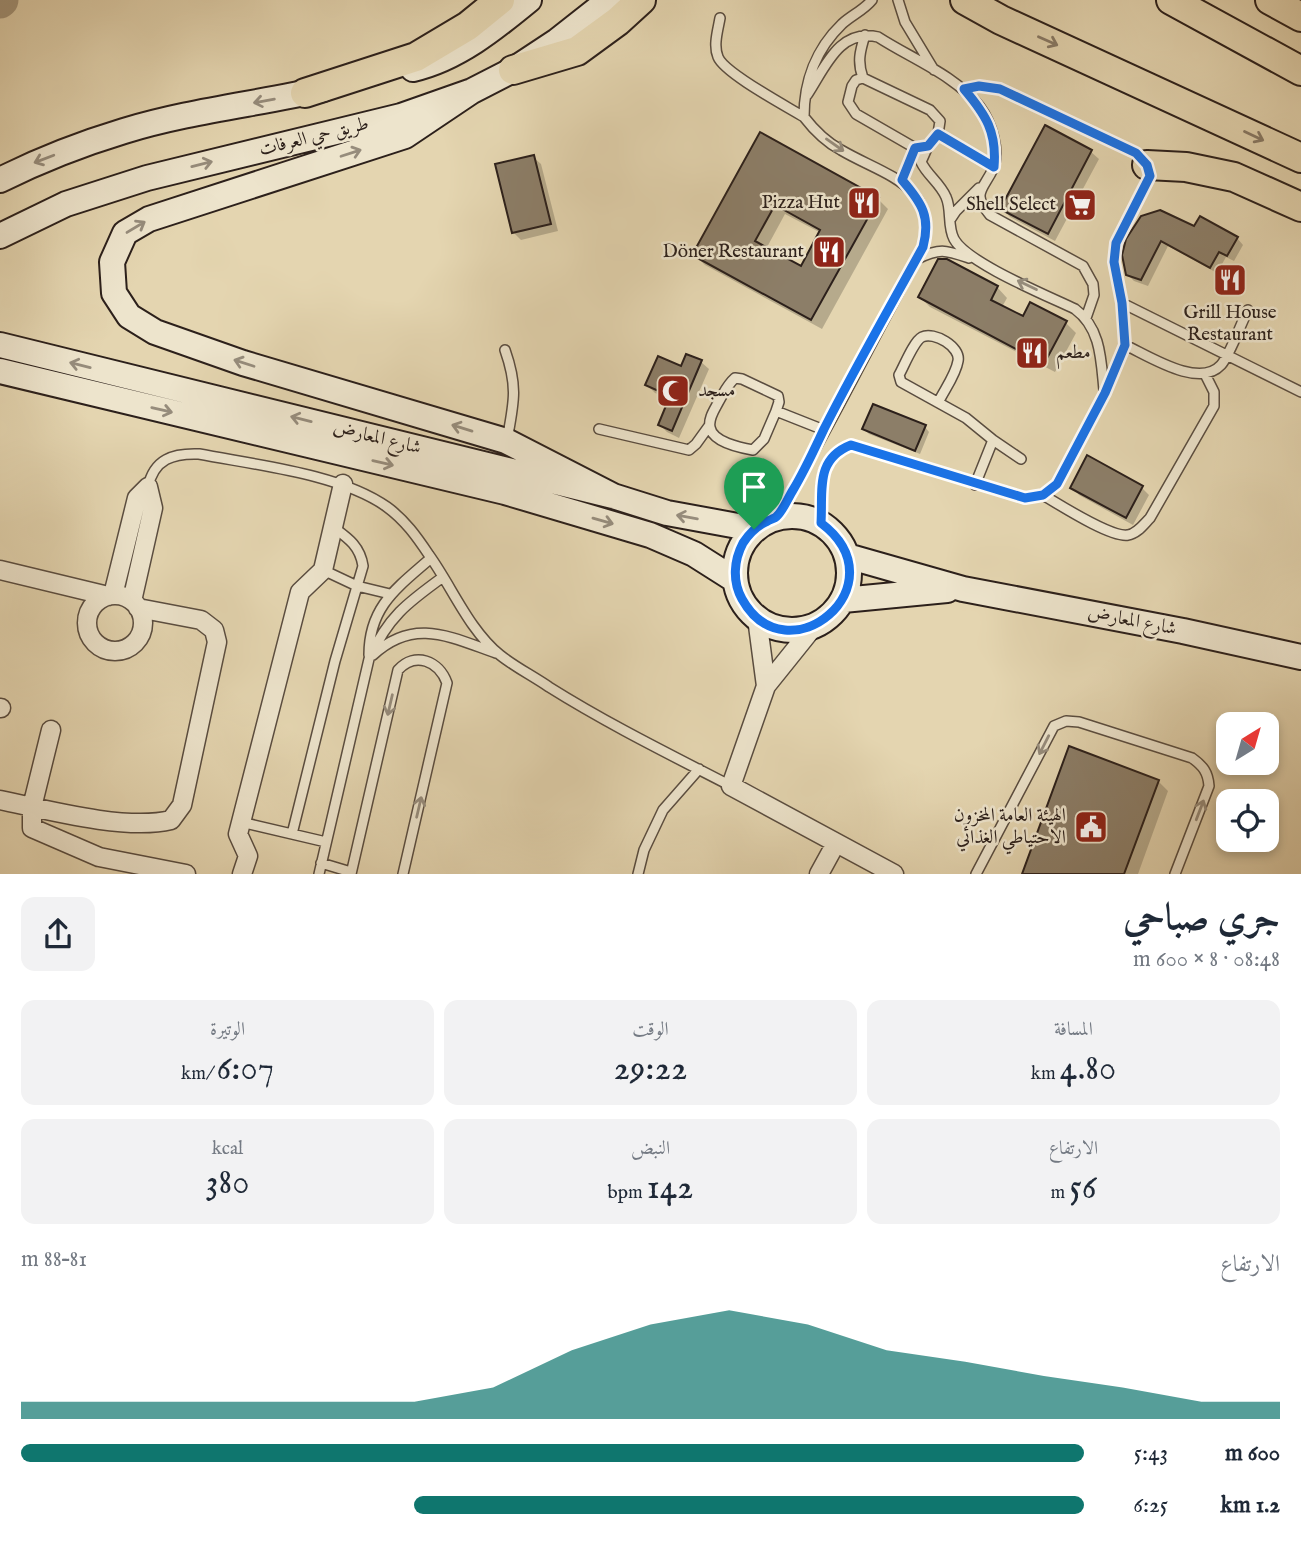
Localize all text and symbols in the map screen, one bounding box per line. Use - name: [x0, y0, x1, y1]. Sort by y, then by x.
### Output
- one-way arrow: [1037, 35, 1058, 48]
- one-way arrow: [253, 94, 276, 108]
- street label: طريق حي العرفات: [257, 112, 372, 164]
- one-way arrow: [1243, 130, 1264, 144]
- one-way arrow: [825, 138, 844, 152]
- one-way arrow: [340, 146, 362, 159]
- one-way arrow: [34, 154, 56, 166]
- one-way arrow: [190, 157, 213, 170]
- restaurant icon: Pizza Hut: [845, 184, 883, 222]
- supermarket icon: Shell Select: [1061, 186, 1099, 224]
- place label: Pizza Hut: [762, 191, 840, 215]
- place label: Shell Select: [966, 193, 1056, 217]
- one-way arrow: [126, 219, 146, 233]
- restaurant icon: Döner Restaurant: [810, 233, 848, 271]
- place label: Döner Restaurant: [662, 240, 804, 264]
- restaurant icon: Grill House Restaurant: [1211, 261, 1249, 299]
- one-way arrow: [1017, 278, 1038, 291]
- place label: Grill House Restaurant: [1183, 301, 1277, 347]
- restaurant icon: مطعم: [1013, 334, 1051, 372]
- place label: مطعم: [1056, 341, 1091, 370]
- one-way arrow: [233, 355, 255, 368]
- one-way arrow: [69, 358, 92, 371]
- mosque icon: مسجد: [654, 372, 692, 410]
- place label: مسجد: [698, 379, 735, 403]
- one-way arrow: [150, 404, 172, 417]
- one-way arrow: [290, 412, 313, 425]
- street label: شارع المعارض: [330, 415, 424, 462]
- one-way arrow: [451, 421, 473, 434]
- one-way arrow: [371, 457, 394, 470]
- pin: [724, 457, 784, 529]
- icon: arrive: [735, 468, 773, 506]
- one-way arrow: [676, 510, 699, 523]
- one-way arrow: [592, 515, 614, 528]
- street label: شارع المعارض: [1085, 601, 1178, 643]
- one-way arrow: [383, 693, 396, 716]
- north arrow: [1216, 712, 1279, 775]
- map controls: [1216, 712, 1279, 852]
- one-way arrow: [1036, 734, 1050, 755]
- button: locate: [1216, 789, 1279, 852]
- one-way arrow: [413, 797, 426, 819]
- one-way arrow: [1194, 800, 1207, 822]
- place label: الهيئة العامة المخزون الاحتياطي الغذائي: [954, 804, 1066, 855]
- public building icon: الهيئة العامة المخزون الاحتياطي الغذائي: [1072, 808, 1110, 846]
- text: جري صباحي: [1123, 895, 1280, 943]
- button: share: [21, 897, 95, 971]
- text: 08:48 · 8 × 600 m: [1133, 945, 1280, 974]
- text: الوتيرة: [210, 1018, 245, 1042]
- text: الوقت: [632, 1018, 669, 1042]
- text: المسافة: [1054, 1018, 1093, 1042]
- text: 6:07: [216, 1047, 274, 1092]
- text: 29:22: [614, 1047, 687, 1092]
- text: 4.80: [1060, 1047, 1116, 1092]
- text: /km: [181, 1062, 216, 1086]
- text: km: [1031, 1062, 1060, 1086]
- text: kcal: [212, 1137, 243, 1161]
- text: النبض: [631, 1137, 670, 1161]
- text: الارتفاع: [1049, 1137, 1098, 1161]
- text: 380: [206, 1161, 250, 1206]
- text: 142: [647, 1166, 693, 1211]
- text: 56: [1069, 1166, 1097, 1211]
- text: bpm: [608, 1181, 647, 1205]
- text: m: [1050, 1181, 1069, 1205]
- text: 81–88 m: [21, 1245, 87, 1274]
- text: الارتفاع: [1220, 1250, 1280, 1279]
- text: 5:43: [1134, 1439, 1168, 1468]
- text: 600 m: [1225, 1439, 1280, 1468]
- text: 6:25: [1133, 1491, 1168, 1520]
- text: 1.2 km: [1221, 1491, 1280, 1520]

